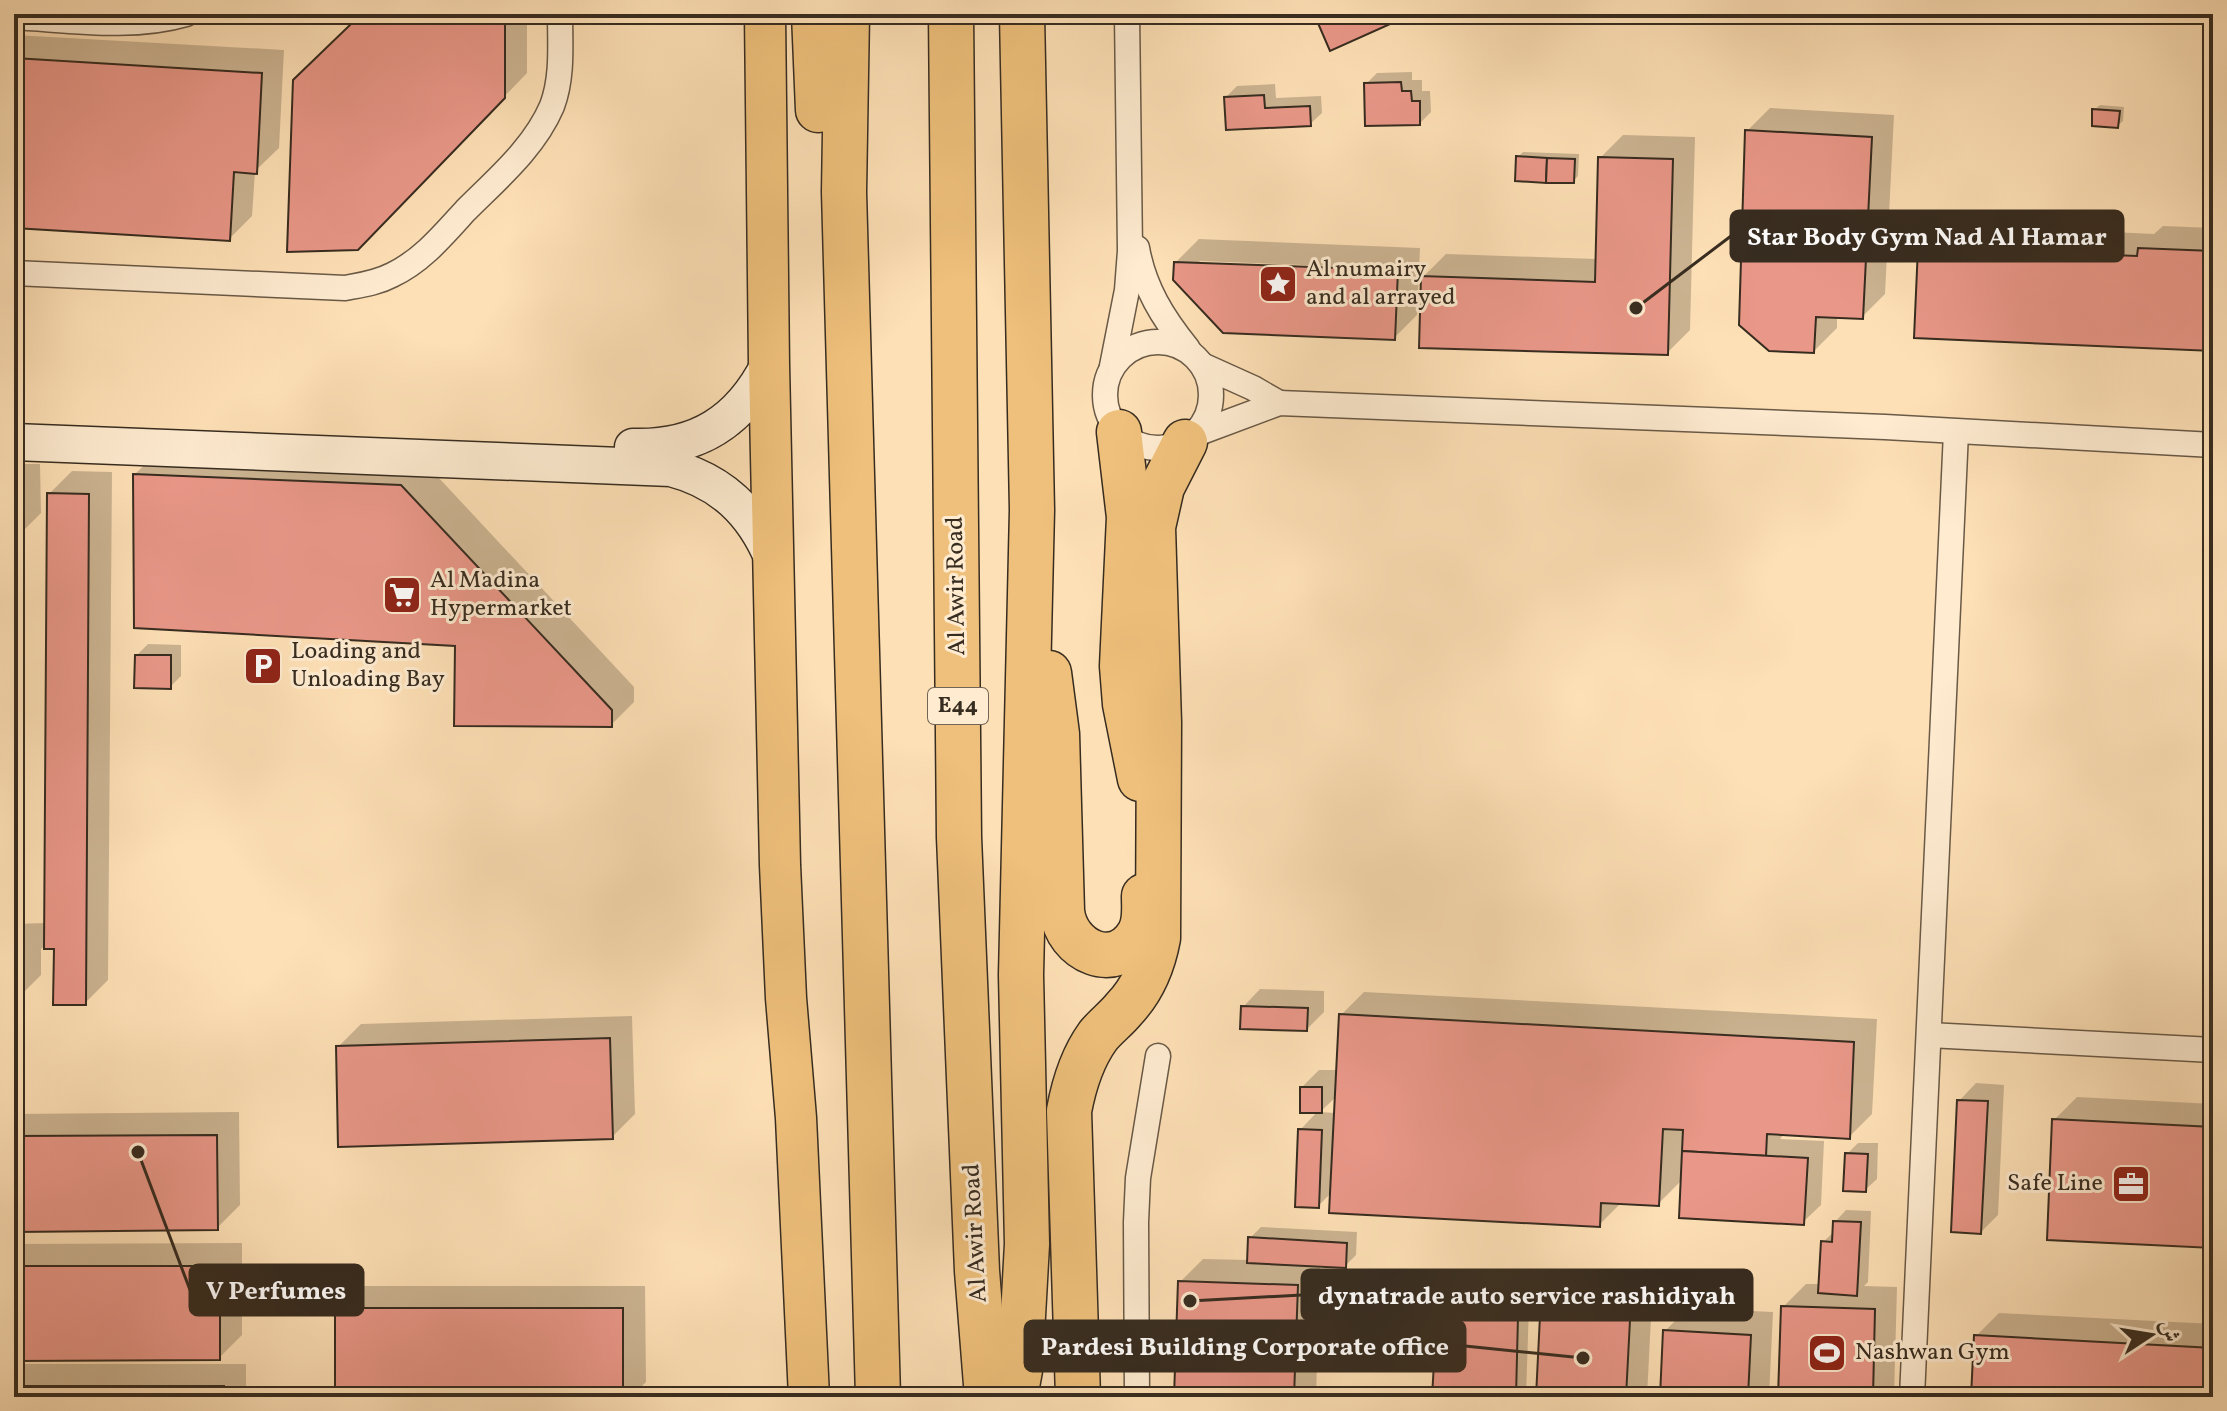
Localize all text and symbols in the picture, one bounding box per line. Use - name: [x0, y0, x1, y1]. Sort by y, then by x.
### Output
- callout: Star Body Gym Nad Al Hamar: [1731, 211, 2123, 261]
- text: Star Body Gym Nad Al Hamar: [1747, 220, 2107, 256]
- place label: Al numairy and al arrayed: [1306, 253, 1456, 315]
- place icon: Al numairy and al arrayed: [1257, 263, 1299, 305]
- street label: Al Awir Road: [939, 516, 975, 656]
- place label: Al Madina Hypermarket: [430, 564, 572, 626]
- supermarket icon: Al Madina Hypermarket: [381, 574, 423, 616]
- place label: Loading and Unloading Bay: [291, 635, 445, 697]
- parking icon: Loading and Unloading Bay: [242, 645, 284, 687]
- road number: E44: [928, 688, 988, 724]
- street label: Al Awir Road: [955, 1163, 997, 1303]
- office icon: Safe Line: [2110, 1163, 2152, 1205]
- place label: Safe Line: [2007, 1167, 2103, 1201]
- callout: V Perfumes: [190, 1265, 363, 1315]
- callout: dynatrade auto service rashidiyah: [1302, 1270, 1752, 1320]
- text: V Perfumes: [206, 1274, 346, 1310]
- text: dynatrade auto service rashidiyah: [1318, 1279, 1736, 1315]
- north arrow: [2111, 1295, 2191, 1375]
- text: ش: [2151, 1317, 2186, 1345]
- callout: Pardesi Building Corporate office: [1025, 1321, 1465, 1371]
- text: Pardesi Building Corporate office: [1041, 1330, 1449, 1366]
- sports icon: Nashwan Gym: [1806, 1332, 1848, 1374]
- place label: Nashwan Gym: [1855, 1336, 2010, 1370]

